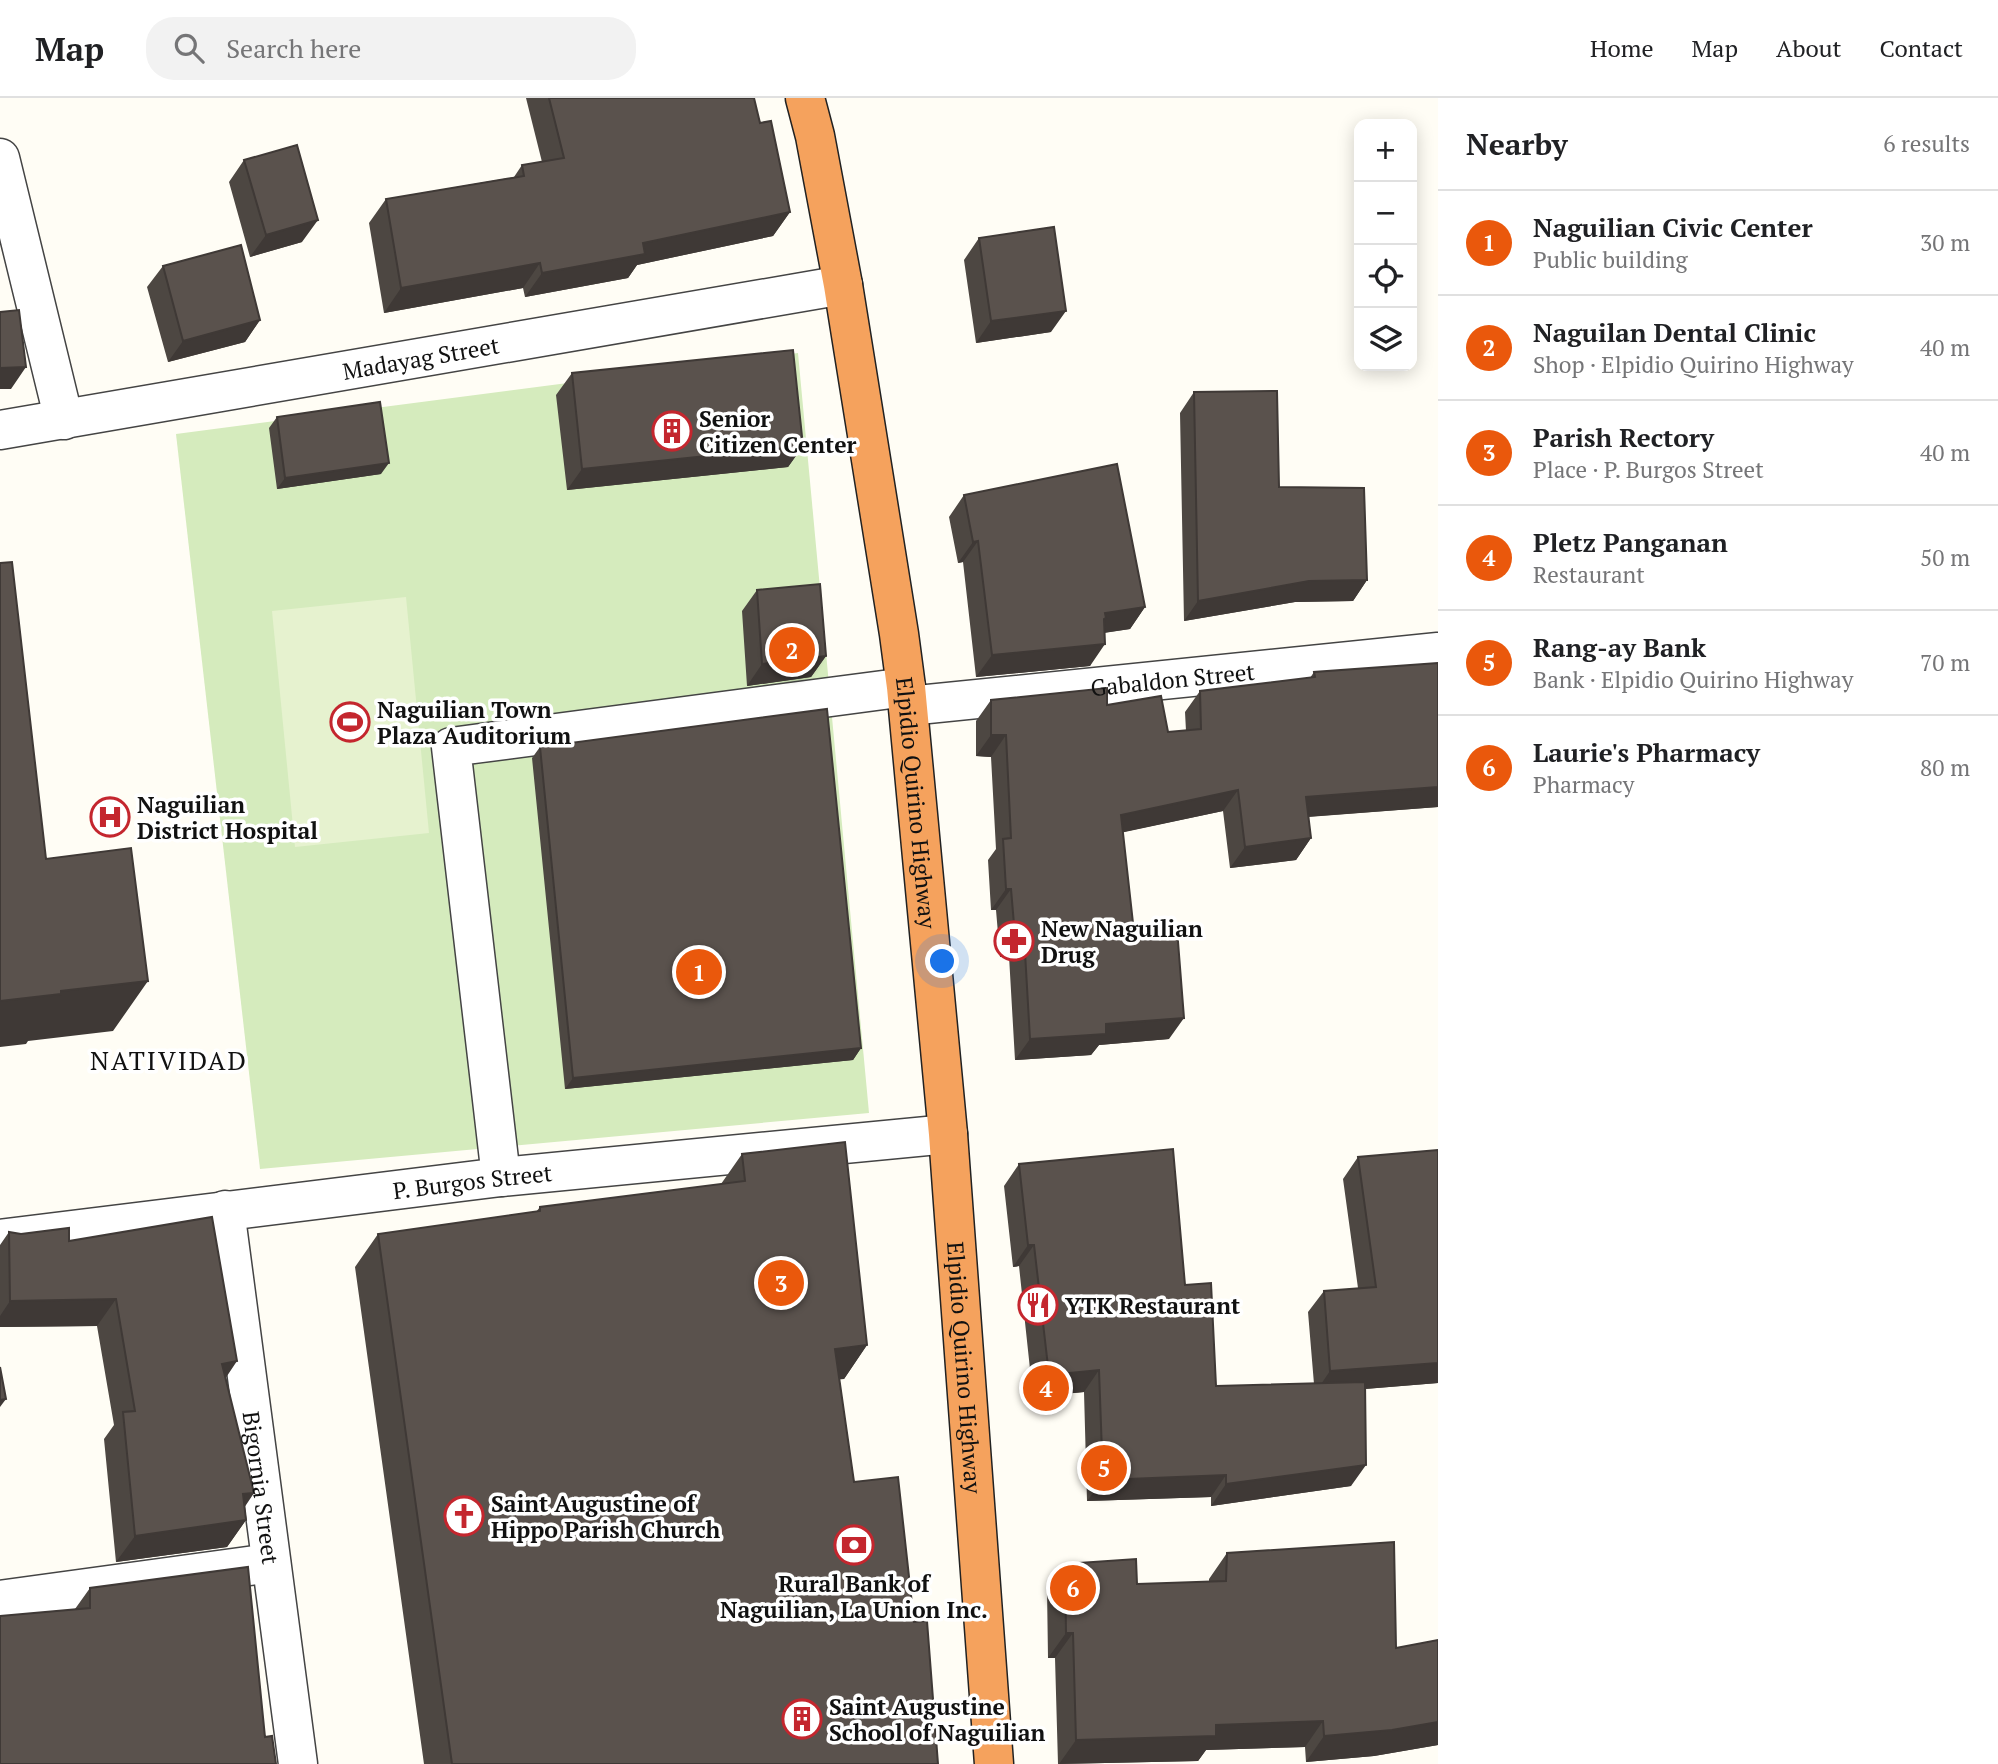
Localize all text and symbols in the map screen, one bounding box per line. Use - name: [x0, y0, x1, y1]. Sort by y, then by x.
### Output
- search box: [146, 17, 636, 80]
- text: Map: [35, 27, 104, 70]
- icon: search: [170, 29, 208, 67]
- text: Search here: [226, 31, 361, 65]
- text: Home: [1590, 32, 1654, 64]
- text: Map: [1692, 32, 1738, 64]
- text: About: [1776, 32, 1842, 64]
- text: Contact: [1880, 32, 1963, 64]
- map controls: [1354, 119, 1417, 371]
- button: +: [1354, 119, 1417, 182]
- text: Nearby: [1466, 124, 1568, 164]
- text: 6 results: [1883, 128, 1970, 159]
- button: −: [1354, 182, 1417, 245]
- text: Naguilian Civic Center: [1533, 210, 1813, 244]
- text: 1: [1483, 227, 1496, 258]
- text: 30 m: [1920, 227, 1970, 258]
- text: Public building: [1533, 244, 1688, 275]
- button: locate: [1354, 245, 1417, 308]
- button: layers: [1354, 308, 1417, 371]
- text: Naguilan Dental Clinic: [1533, 315, 1816, 349]
- street label: Madayag Street: [340, 329, 502, 386]
- text: 2: [1483, 332, 1496, 363]
- text: 40 m: [1920, 332, 1970, 363]
- text: Shop · Elpidio Quirino Highway: [1533, 349, 1854, 380]
- place label: Senior Citizen Center: [699, 403, 857, 460]
- building icon: Senior Citizen Center: [651, 410, 693, 452]
- text: Parish Rectory: [1533, 420, 1714, 454]
- text: 3: [1483, 437, 1496, 468]
- text: 40 m: [1920, 437, 1970, 468]
- text: Place · P. Burgos Street: [1533, 454, 1764, 485]
- text: Pletz Panganan: [1533, 525, 1728, 559]
- text: 4: [1483, 542, 1496, 573]
- text: 50 m: [1920, 542, 1970, 573]
- text: Restaurant: [1533, 559, 1645, 590]
- pin: 2: [769, 624, 815, 676]
- text: Rang-ay Bank: [1533, 630, 1706, 664]
- text: 5: [1483, 647, 1496, 678]
- text: 70 m: [1920, 647, 1970, 678]
- street label: Gabaldon Street: [1089, 655, 1257, 703]
- text: Bank · Elpidio Quirino Highway: [1533, 664, 1853, 695]
- street label: Elpidio Quirino Highway: [889, 675, 944, 930]
- place label: Naguilian Town Plaza Auditorium: [377, 694, 571, 751]
- sports icon: Naguilian Town Plaza Auditorium: [329, 701, 371, 743]
- text: Laurie's Pharmacy: [1533, 735, 1760, 769]
- text: 6: [1483, 752, 1496, 783]
- text: 80 m: [1920, 752, 1970, 783]
- text: Pharmacy: [1533, 769, 1634, 800]
- place label: Naguilian District Hospital: [137, 789, 318, 846]
- hospital icon: Naguilian District Hospital: [89, 796, 131, 838]
- place label: New Naguilian Drug: [1041, 913, 1203, 970]
- pharmacy icon: New Naguilian Drug: [993, 920, 1035, 962]
- your location: [925, 944, 959, 978]
- pin: 1: [676, 946, 722, 998]
- district label: NATIVIDAD: [90, 1043, 248, 1077]
- street label: P. Burgos Street: [391, 1157, 554, 1206]
- street label: Elpidio Quirino Highway: [940, 1240, 990, 1495]
- pin: 3: [758, 1257, 804, 1309]
- restaurant icon: YTK Restaurant: [1017, 1284, 1059, 1326]
- place label: YTK Restaurant: [1065, 1290, 1240, 1321]
- pin: 4: [1023, 1362, 1069, 1414]
- street label: Bigornia Street: [236, 1409, 287, 1566]
- pin: 5: [1081, 1442, 1127, 1494]
- place label: Saint Augustine of Hippo Parish Church: [491, 1488, 721, 1545]
- church icon: Saint Augustine of Hippo Parish Church: [443, 1495, 485, 1537]
- bank icon: Rural Bank of Naguilian, La Union Inc.: [833, 1524, 875, 1566]
- pin: 6: [1050, 1562, 1096, 1614]
- place label: Rural Bank of Naguilian, La Union Inc.: [720, 1568, 988, 1625]
- place label: Saint Augustine School of Naguilian: [829, 1691, 1046, 1748]
- building icon: Saint Augustine School of Naguilian: [781, 1698, 823, 1740]

